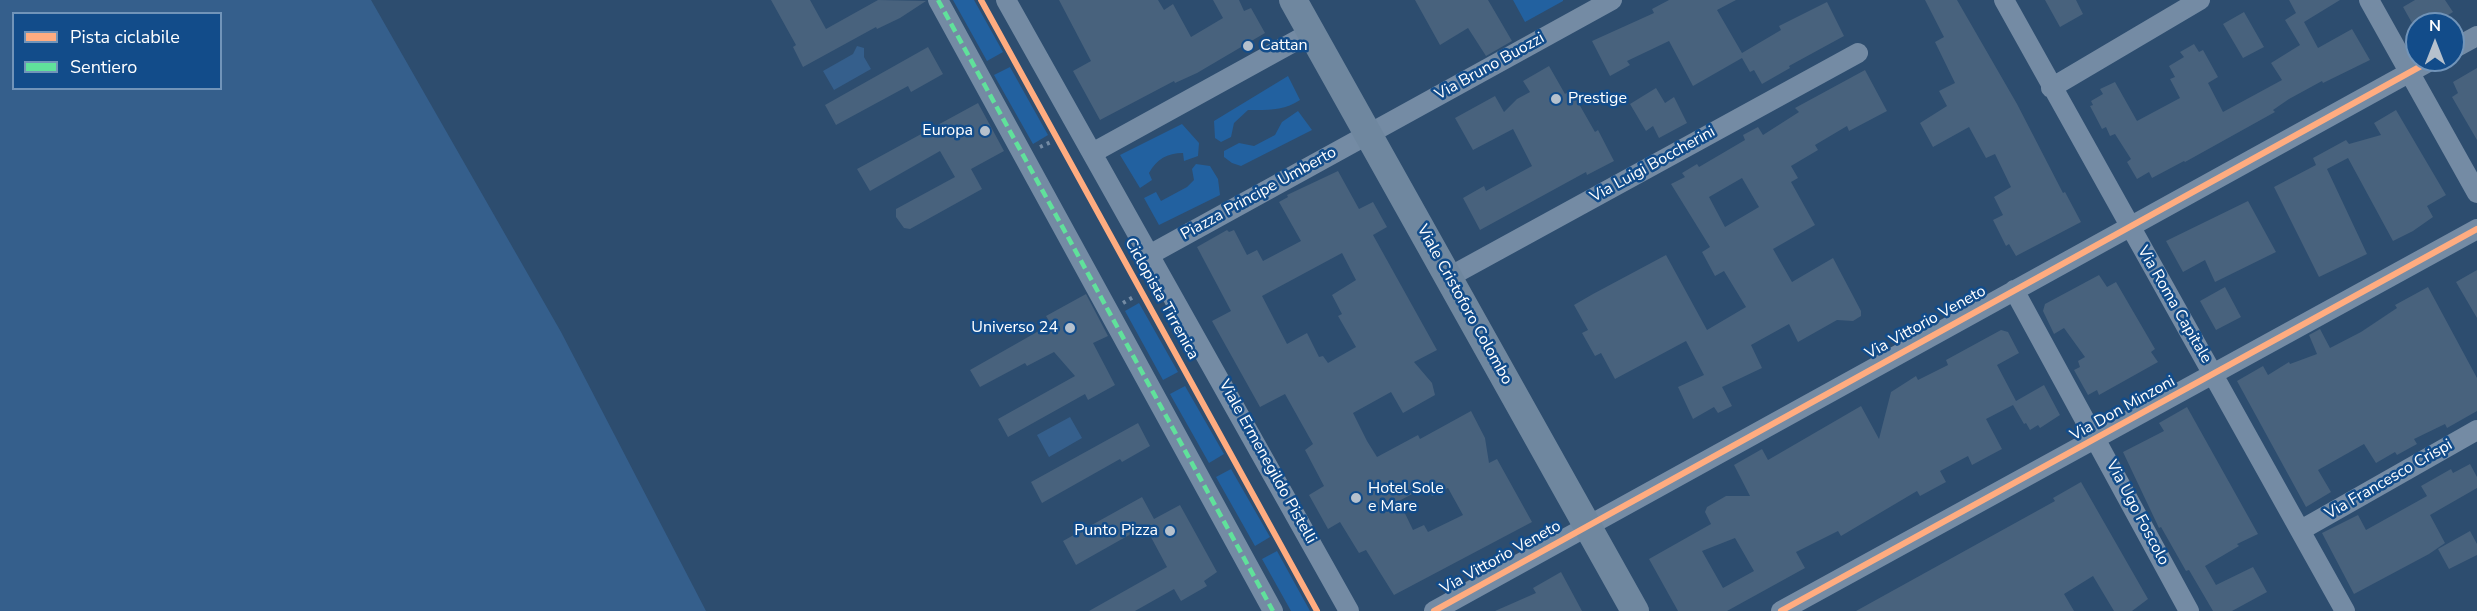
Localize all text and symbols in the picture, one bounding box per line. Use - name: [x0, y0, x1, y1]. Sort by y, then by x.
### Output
- legend: [12, 12, 222, 90]
- north arrow: [2405, 12, 2465, 72]
- text: N: [2429, 15, 2441, 37]
- text: Pista ciclabile: [70, 25, 180, 49]
- street label: Via Bruno Buozzi: [1432, 29, 1548, 105]
- place label: Cattan: [1260, 36, 1308, 56]
- marker: Cattan: [1241, 39, 1255, 53]
- text: Sentiero: [70, 55, 137, 79]
- place label: Prestige: [1568, 89, 1627, 109]
- marker: Prestige: [1549, 92, 1563, 106]
- place label: Europa: [922, 121, 973, 141]
- street label: Via Luigi Boccherini: [1587, 123, 1719, 207]
- marker: Europa: [978, 124, 992, 138]
- street label: Piazza Principe Umberto: [1178, 143, 1340, 245]
- street label: Viale Cristoforo Colombo: [1412, 222, 1516, 388]
- street label: Ciclopista Tirrenica: [1120, 235, 1202, 363]
- street label: Via Roma Capitale: [2133, 243, 2215, 367]
- street label: Via Vittorio Veneto: [1862, 282, 1990, 364]
- place label: Universo 24: [971, 318, 1058, 338]
- marker: Universo 24: [1063, 321, 1077, 335]
- street label: Via Don Minzoni: [2067, 372, 2179, 446]
- street label: Viale Ermenegildo Pistelli: [1214, 377, 1320, 547]
- street label: Via Francesco Crispi: [2322, 436, 2456, 524]
- street label: Via Ugo Foscolo: [2101, 457, 2173, 569]
- place label: Hotel Sole e Mare: [1368, 479, 1444, 517]
- marker: Hotel Sole e Mare: [1349, 491, 1363, 505]
- street label: Via Vittorio Veneto: [1437, 517, 1565, 599]
- place label: Punto Pizza: [1074, 521, 1158, 541]
- marker: Punto Pizza: [1163, 524, 1177, 538]

